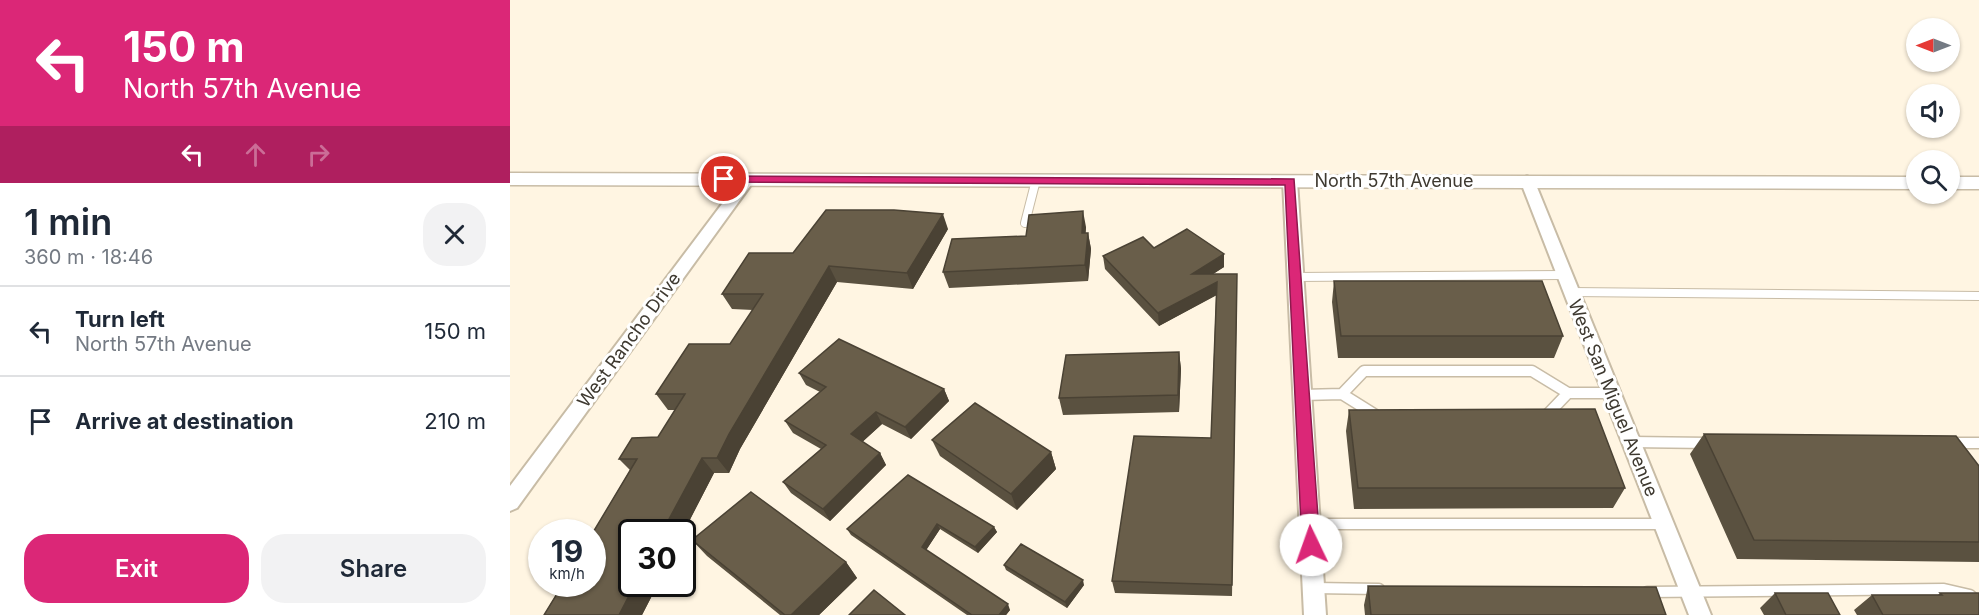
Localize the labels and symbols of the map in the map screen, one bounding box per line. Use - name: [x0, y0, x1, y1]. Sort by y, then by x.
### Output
- north arrow: [1906, 18, 1960, 72]
- pin: [698, 153, 749, 204]
- street label: North 57th Avenue: [1315, 170, 1473, 191]
- street label: West Rancho Drive: [573, 268, 685, 411]
- street label: West San Miguel Avenue: [1564, 296, 1663, 499]
- position arrow: [1279, 513, 1343, 577]
- speed limit sign: 30: [618, 519, 696, 597]

